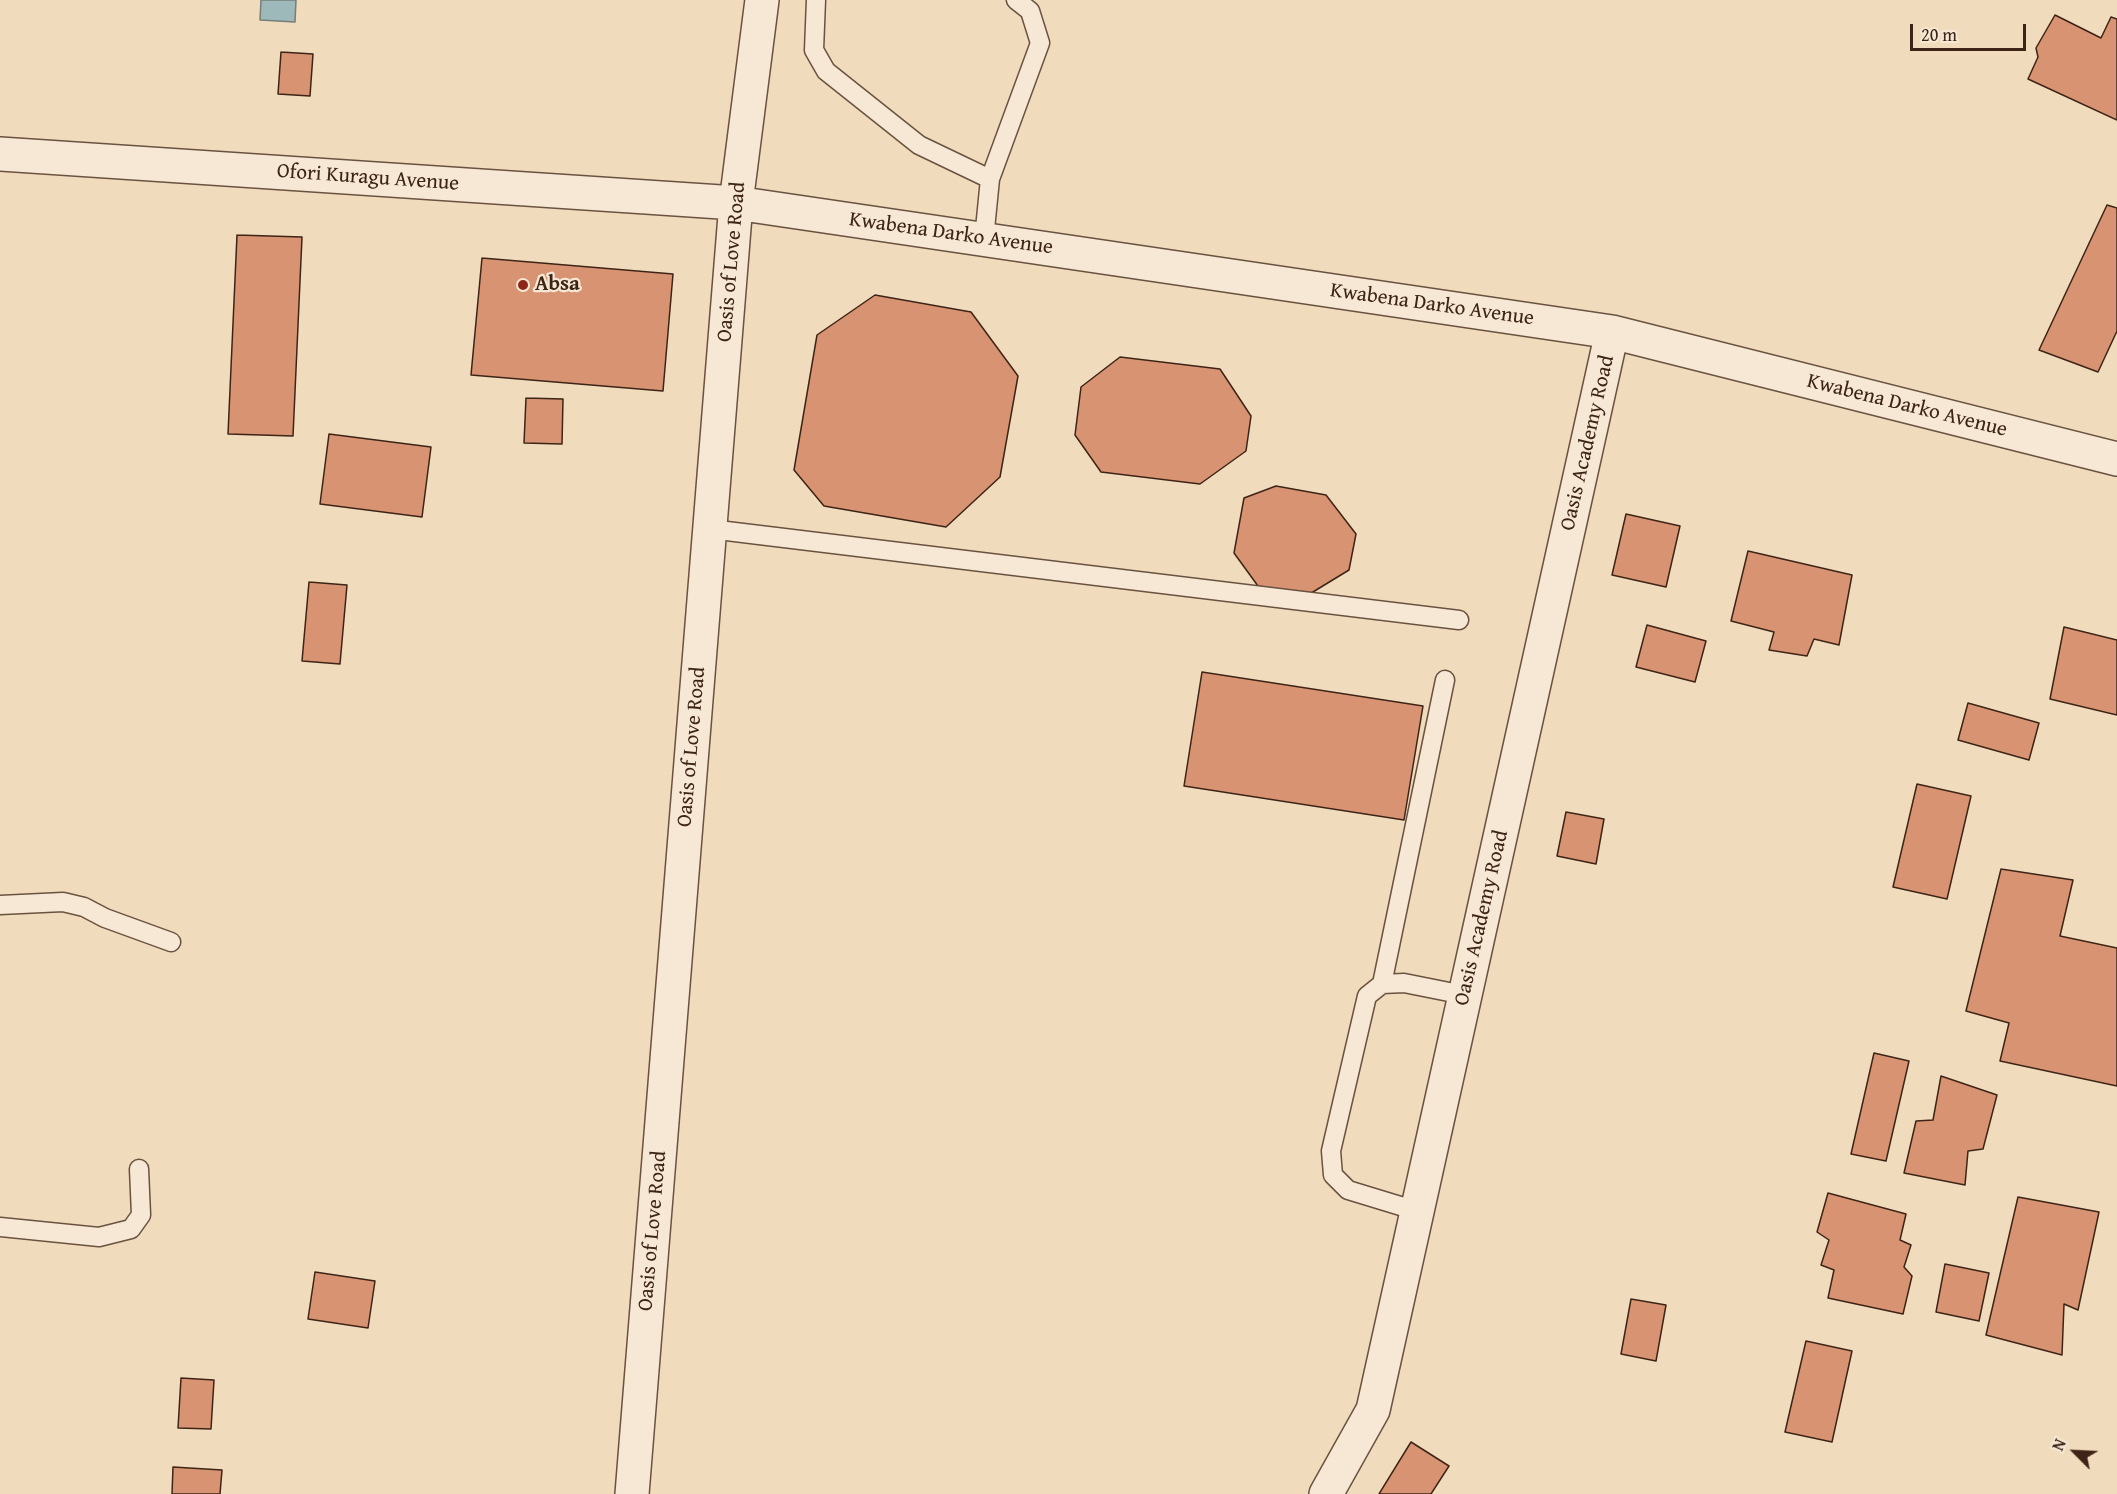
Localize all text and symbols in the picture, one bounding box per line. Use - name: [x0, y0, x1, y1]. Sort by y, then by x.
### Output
- scale bar: [1913, 12, 2028, 50]
- text: 20 m: [1921, 21, 1957, 48]
- street label: Ofori Kuragu Avenue: [276, 159, 460, 197]
- street label: Oasis of Love Road: [712, 181, 752, 343]
- street label: Kwabena Darko Avenue: [848, 207, 1054, 261]
- place label: Absa: [535, 272, 580, 298]
- marker: Absa: [516, 278, 530, 292]
- street label: Kwabena Darko Avenue: [1329, 278, 1535, 332]
- street label: Oasis Academy Road: [1556, 353, 1620, 533]
- street label: Kwabena Darko Avenue: [1804, 369, 2010, 443]
- street label: Oasis of Love Road: [672, 666, 712, 828]
- street label: Oasis Academy Road: [1450, 828, 1514, 1008]
- street label: Oasis of Love Road: [633, 1150, 673, 1312]
- north arrow: [2045, 1422, 2105, 1482]
- text: N: [2045, 1435, 2072, 1454]

